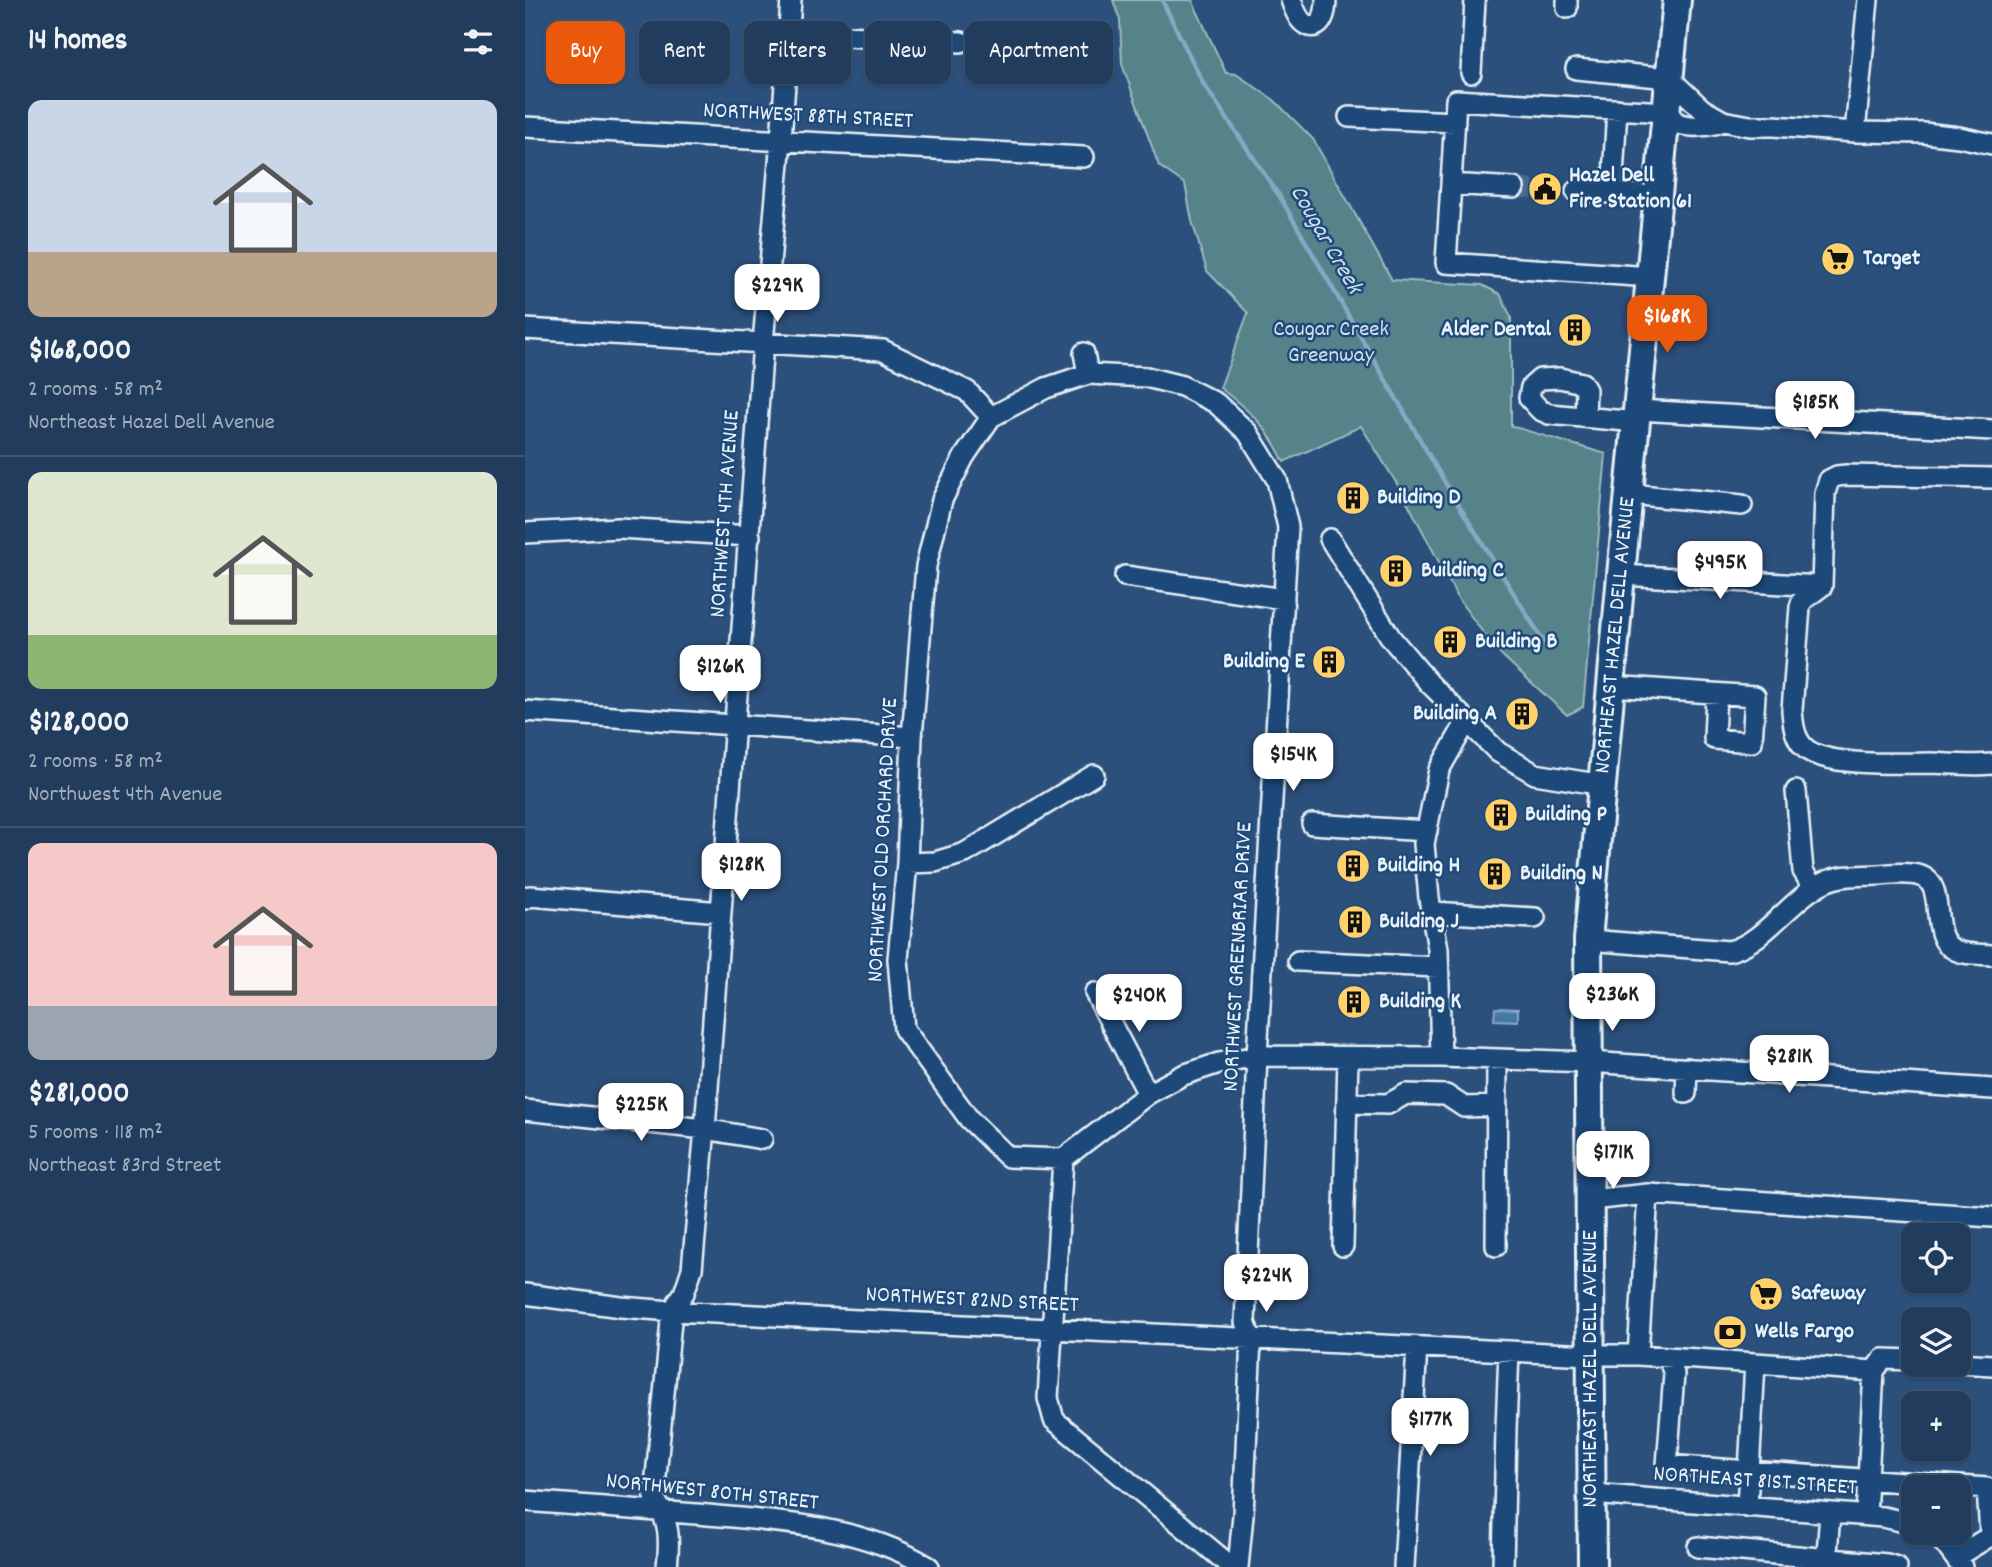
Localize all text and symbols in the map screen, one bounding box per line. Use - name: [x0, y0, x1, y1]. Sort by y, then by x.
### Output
- text: 14 homes: [28, 21, 127, 64]
- chip: Buy: [546, 21, 625, 84]
- chip: Rent: [639, 21, 730, 84]
- chip: Filters: [744, 21, 851, 84]
- chip: New: [865, 21, 951, 84]
- chip: Apartment: [965, 21, 1113, 84]
- icon: filters: [459, 23, 497, 61]
- street label: NORTHWEST 88TH STREET: [702, 95, 914, 139]
- icon: home: [200, 145, 326, 271]
- place label: Hazel Dell Fire Station 61: [1569, 160, 1692, 219]
- public building icon: Hazel Dell Fire Station 61: [1526, 170, 1564, 208]
- water label: Cougar Creek: [1280, 179, 1371, 303]
- supermarket icon: Target: [1819, 240, 1857, 278]
- place label: Target: [1863, 243, 1921, 276]
- pin: $229K: [728, 264, 826, 324]
- text: $229K: [751, 270, 803, 303]
- pin: $168K: [1618, 296, 1716, 355]
- text: $168K: [1643, 301, 1691, 334]
- building icon: Alder Dental: [1556, 311, 1594, 349]
- park label: Cougar Creek Greenway: [1273, 314, 1389, 373]
- place label: Alder Dental: [1441, 314, 1552, 347]
- text: $168,000: [28, 331, 131, 374]
- text: 2 rooms · 58 m²: [28, 374, 163, 407]
- pin: $185K: [1766, 382, 1864, 441]
- text: $185K: [1791, 387, 1839, 420]
- text: Northeast Hazel Dell Avenue: [28, 407, 275, 440]
- street label: NORTHWEST 4TH AVENUE: [702, 409, 750, 619]
- building icon: Building D: [1334, 479, 1372, 517]
- place label: Building D: [1377, 482, 1460, 515]
- street label: NORTHEAST HAZEL DELL AVENUE: [1587, 495, 1645, 775]
- icon: home: [200, 517, 326, 643]
- pin: $495K: [1671, 542, 1769, 601]
- text: $495K: [1693, 547, 1747, 580]
- building icon: Building C: [1377, 552, 1415, 590]
- place label: Building C: [1421, 555, 1504, 588]
- building icon: Building B: [1431, 623, 1469, 661]
- place label: Building B: [1475, 626, 1557, 659]
- building icon: Building E: [1310, 643, 1348, 681]
- pin: $126K: [671, 646, 769, 705]
- place label: Building E: [1223, 646, 1306, 679]
- text: $126K: [696, 651, 744, 684]
- building icon: Building A: [1503, 695, 1541, 733]
- street label: NORTHWEST OLD ORCHARD DRIVE: [860, 696, 908, 983]
- place label: Building A: [1413, 698, 1497, 731]
- text: $128,000: [28, 703, 130, 746]
- pin: $154K: [1244, 734, 1342, 793]
- text: $154K: [1269, 739, 1317, 772]
- text: 2 rooms · 58 m²: [28, 746, 163, 779]
- text: Northwest 4th Avenue: [28, 779, 222, 812]
- building icon: Building P: [1482, 796, 1520, 834]
- place label: Building P: [1525, 799, 1607, 832]
- street label: NORTHWEST GREENBRIAR DRIVE: [1215, 821, 1263, 1093]
- pin: $128K: [692, 844, 790, 903]
- building icon: Building H: [1334, 847, 1372, 885]
- text: $128K: [718, 849, 764, 882]
- place label: Building H: [1377, 850, 1460, 883]
- building icon: Building N: [1476, 855, 1514, 893]
- place label: Building N: [1520, 858, 1603, 891]
- icon: home: [200, 888, 326, 1014]
- building icon: Building J: [1336, 903, 1374, 941]
- place label: Building J: [1379, 906, 1459, 939]
- pin: $240K: [1090, 974, 1188, 1034]
- pin: $236K: [1563, 974, 1661, 1033]
- text: $236K: [1585, 979, 1639, 1012]
- text: $240K: [1112, 980, 1166, 1013]
- building icon: Building K: [1335, 983, 1373, 1021]
- place label: Building K: [1379, 986, 1461, 1019]
- pin: $281K: [1740, 1036, 1838, 1095]
- text: $281K: [1766, 1041, 1812, 1074]
- text: $281,000: [28, 1074, 130, 1117]
- pin: $225K: [592, 1084, 690, 1143]
- text: $225K: [614, 1089, 668, 1122]
- text: 5 rooms · 118 m²: [28, 1117, 163, 1150]
- pin: $171K: [1564, 1132, 1662, 1191]
- text: $171K: [1592, 1137, 1634, 1170]
- text: Northeast 83rd Street: [28, 1150, 221, 1183]
- map controls: [1901, 1223, 1971, 1545]
- button: locate: [1901, 1223, 1971, 1293]
- street label: NORTHEAST HAZEL DELL AVENUE: [1575, 1230, 1608, 1508]
- pin: $224K: [1217, 1254, 1315, 1314]
- text: $224K: [1240, 1260, 1292, 1293]
- supermarket icon: Safeway: [1747, 1275, 1785, 1313]
- place label: Safeway: [1791, 1278, 1867, 1311]
- street label: NORTHWEST 82ND STREET: [865, 1279, 1079, 1323]
- button: layers: [1901, 1307, 1971, 1377]
- bank icon: Wells Fargo: [1711, 1313, 1749, 1351]
- place label: Wells Fargo: [1755, 1316, 1854, 1349]
- button: +: [1901, 1391, 1971, 1461]
- pin: $177K: [1381, 1398, 1479, 1458]
- text: $177K: [1408, 1404, 1452, 1437]
- street label: NORTHEAST 81ST STREET: [1652, 1458, 1858, 1506]
- street label: NORTHWEST 80TH STREET: [604, 1465, 820, 1521]
- button: −: [1901, 1475, 1971, 1545]

